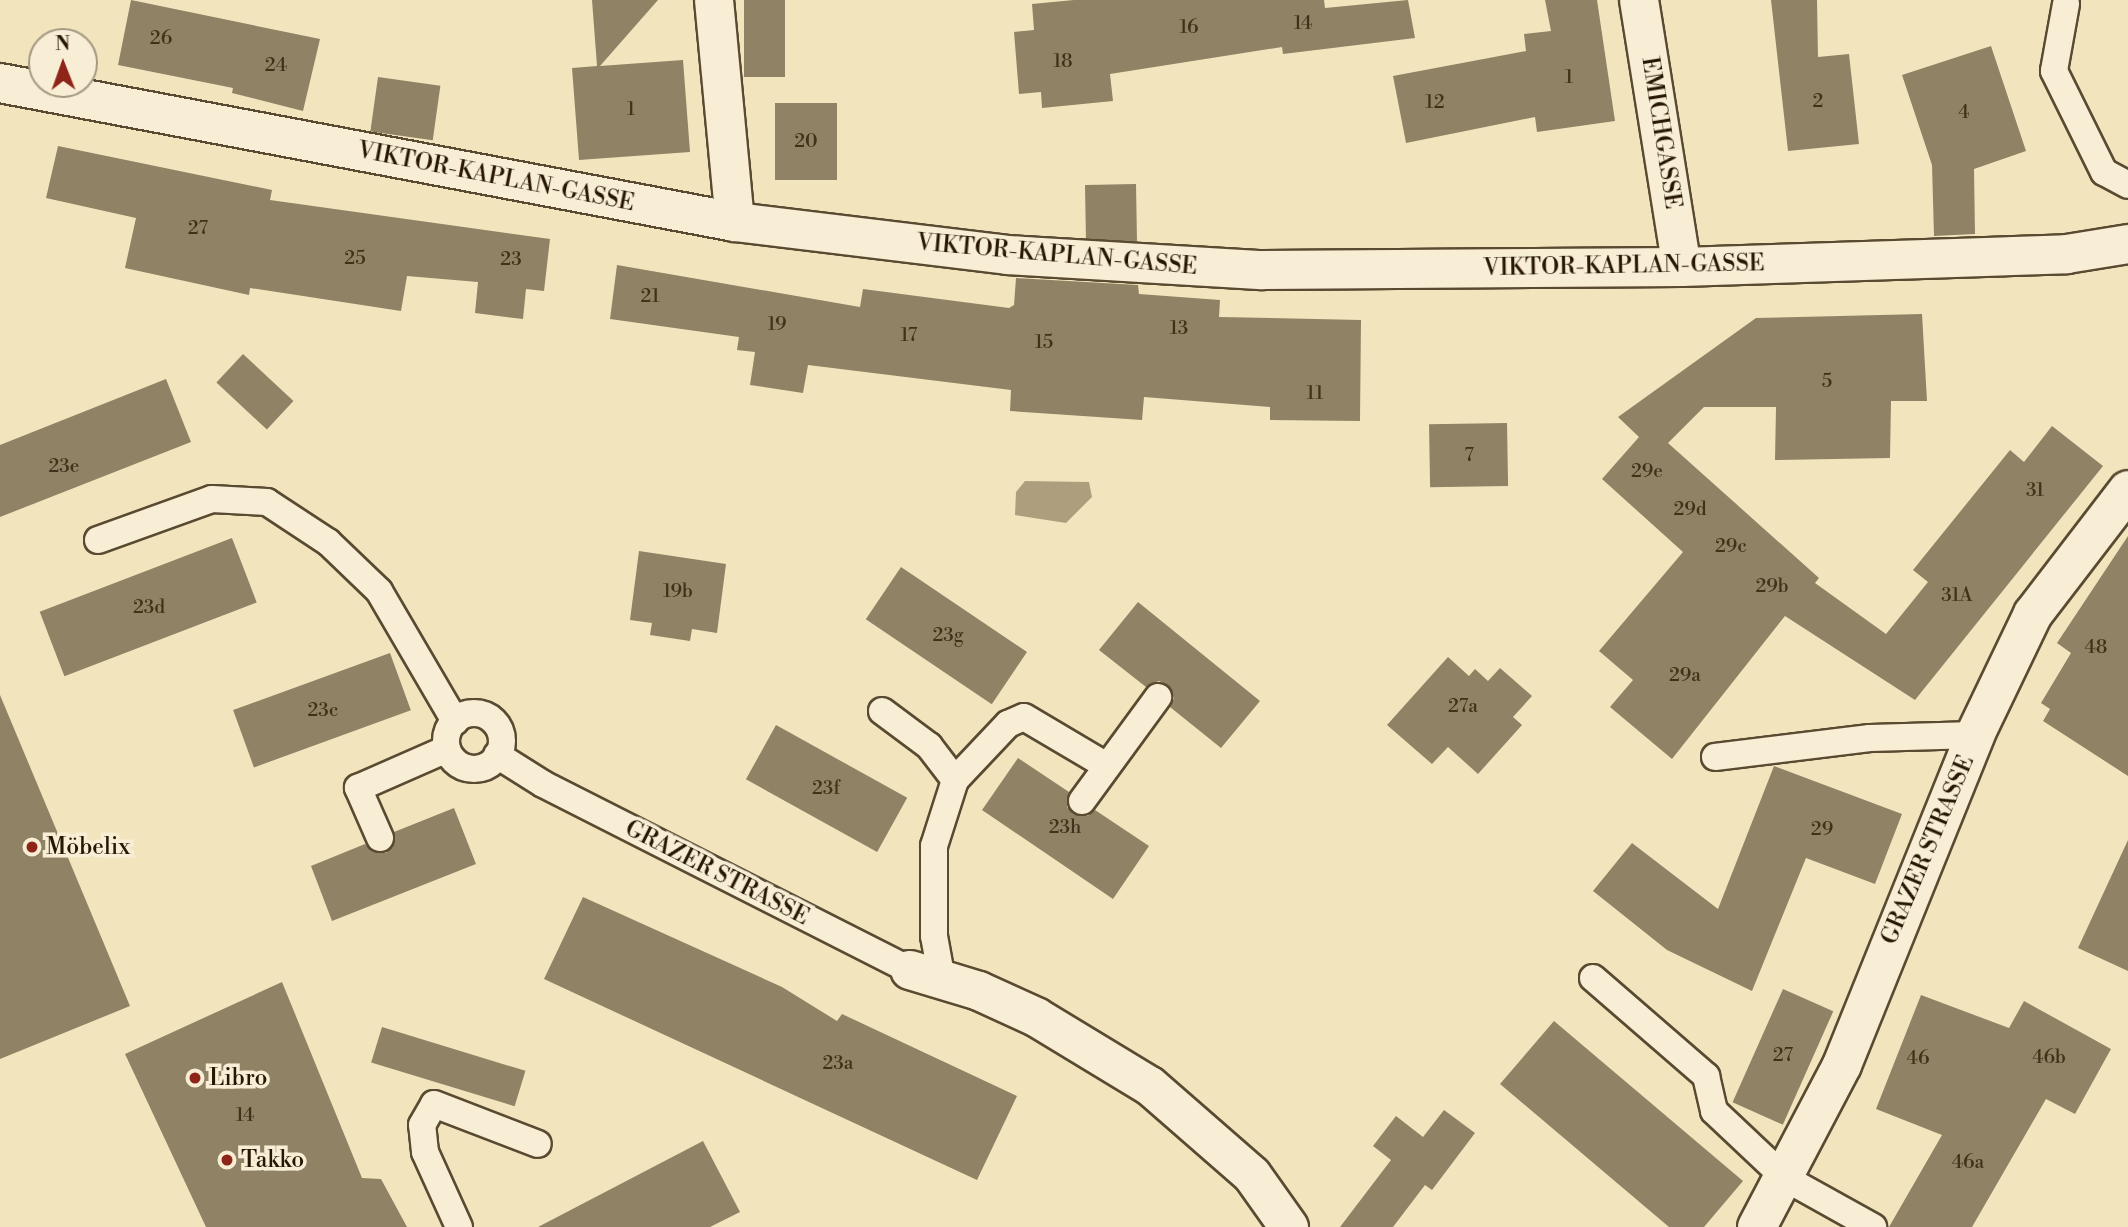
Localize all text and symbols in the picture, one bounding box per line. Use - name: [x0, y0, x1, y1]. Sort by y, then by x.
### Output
- house number: 14: [1294, 13, 1312, 35]
- house number: 16: [1179, 17, 1199, 39]
- north arrow: [28, 28, 98, 98]
- house number: 26: [150, 28, 172, 50]
- text: N: [55, 32, 70, 56]
- house number: 18: [1053, 51, 1073, 73]
- house number: 24: [265, 55, 287, 77]
- street label: EMICHGASSE: [1635, 55, 1687, 211]
- house number: 1: [1565, 67, 1573, 89]
- house number: 2: [1813, 91, 1823, 113]
- house number: 12: [1425, 92, 1445, 114]
- house number: 1: [627, 99, 635, 121]
- house number: 4: [1958, 102, 1970, 124]
- house number: 20: [794, 131, 818, 153]
- street label: VIKTOR-KAPLAN-GASSE: [355, 137, 637, 217]
- house number: 27: [188, 218, 208, 240]
- street label: VIKTOR-KAPLAN-GASSE: [916, 229, 1198, 281]
- house number: 25: [344, 248, 366, 270]
- house number: 23: [500, 249, 522, 271]
- street label: VIKTOR-KAPLAN-GASSE: [1483, 250, 1765, 282]
- house number: 21: [640, 286, 660, 308]
- house number: 19: [767, 314, 787, 336]
- house number: 13: [1170, 318, 1188, 340]
- house number: 17: [901, 325, 917, 347]
- house number: 15: [1035, 332, 1053, 354]
- house number: 5: [1822, 371, 1832, 393]
- house number: 11: [1307, 383, 1323, 405]
- house number: 7: [1464, 445, 1474, 467]
- house number: 23e: [49, 456, 79, 478]
- house number: 29e: [1631, 461, 1663, 483]
- house number: 31: [2026, 480, 2044, 502]
- house number: 29d: [1673, 499, 1707, 521]
- house number: 29c: [1715, 536, 1747, 558]
- house number: 29b: [1755, 576, 1789, 598]
- house number: 19b: [663, 581, 693, 603]
- house number: 31A: [1941, 585, 1973, 607]
- house number: 23d: [133, 597, 165, 619]
- house number: 23g: [932, 625, 964, 647]
- house number: 48: [2085, 637, 2107, 659]
- house number: 29a: [1669, 665, 1701, 687]
- house number: 27a: [1448, 696, 1478, 718]
- house number: 23c: [308, 700, 338, 722]
- street label: GRAZER STRASSE: [1876, 751, 1980, 949]
- house number: 23f: [812, 778, 840, 800]
- street label: GRAZER STRASSE: [620, 815, 814, 931]
- house number: 23h: [1049, 817, 1081, 839]
- house number: 29: [1811, 819, 1833, 841]
- place label: Möbelix: [46, 833, 130, 861]
- marker: Möbelix: [24, 839, 40, 855]
- house number: 27: [1773, 1045, 1793, 1067]
- house number: 46b: [2032, 1047, 2066, 1069]
- house number: 46: [1907, 1048, 1929, 1070]
- house number: 23a: [823, 1053, 853, 1075]
- place label: Libro: [209, 1064, 268, 1092]
- marker: Libro: [187, 1070, 203, 1086]
- house number: 14: [236, 1105, 254, 1127]
- place label: Takko: [241, 1146, 304, 1174]
- marker: Takko: [219, 1152, 235, 1168]
- house number: 46a: [1952, 1152, 1984, 1174]

